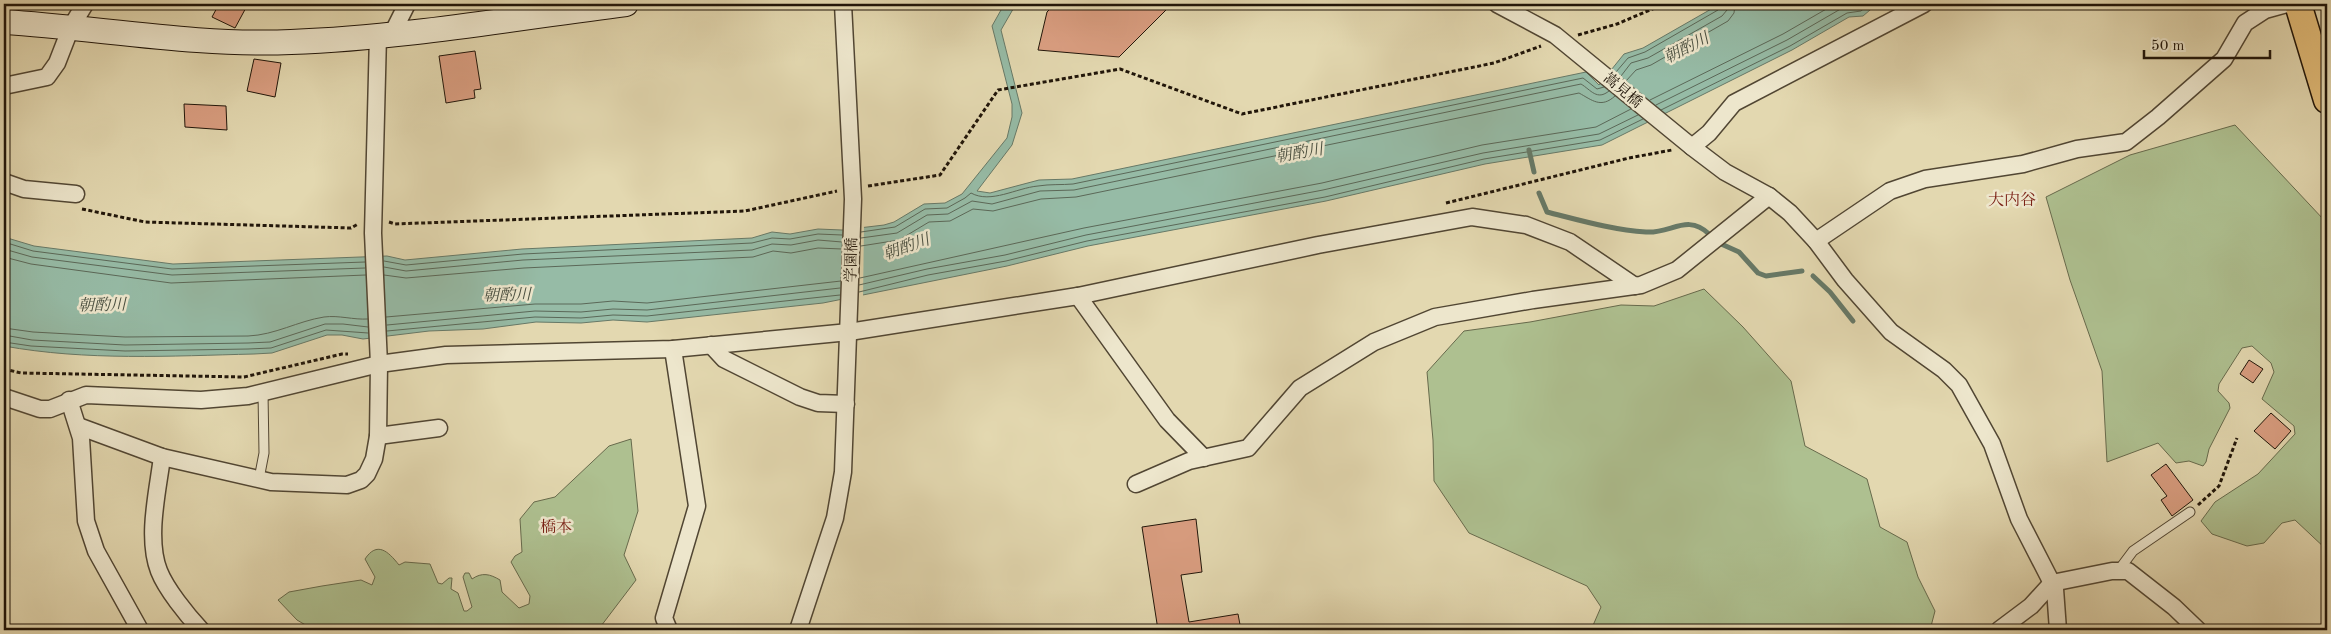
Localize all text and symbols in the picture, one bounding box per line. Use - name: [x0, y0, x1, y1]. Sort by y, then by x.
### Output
- water label: 朝酌川: [1661, 28, 1714, 67]
- scale bar: [2144, 28, 2270, 60]
- text: 50 m: [2151, 39, 2185, 54]
- street label: 嵩見橋: [1600, 69, 1645, 111]
- water label: 朝酌川: [1274, 140, 1326, 166]
- district label: 大内谷: [1988, 191, 2036, 209]
- water label: 朝酌川: [881, 230, 934, 264]
- street label: 学園橋: [843, 237, 860, 283]
- water label: 朝酌川: [483, 286, 533, 304]
- water label: 朝酌川: [78, 296, 128, 314]
- district label: 橋本: [540, 518, 572, 536]

